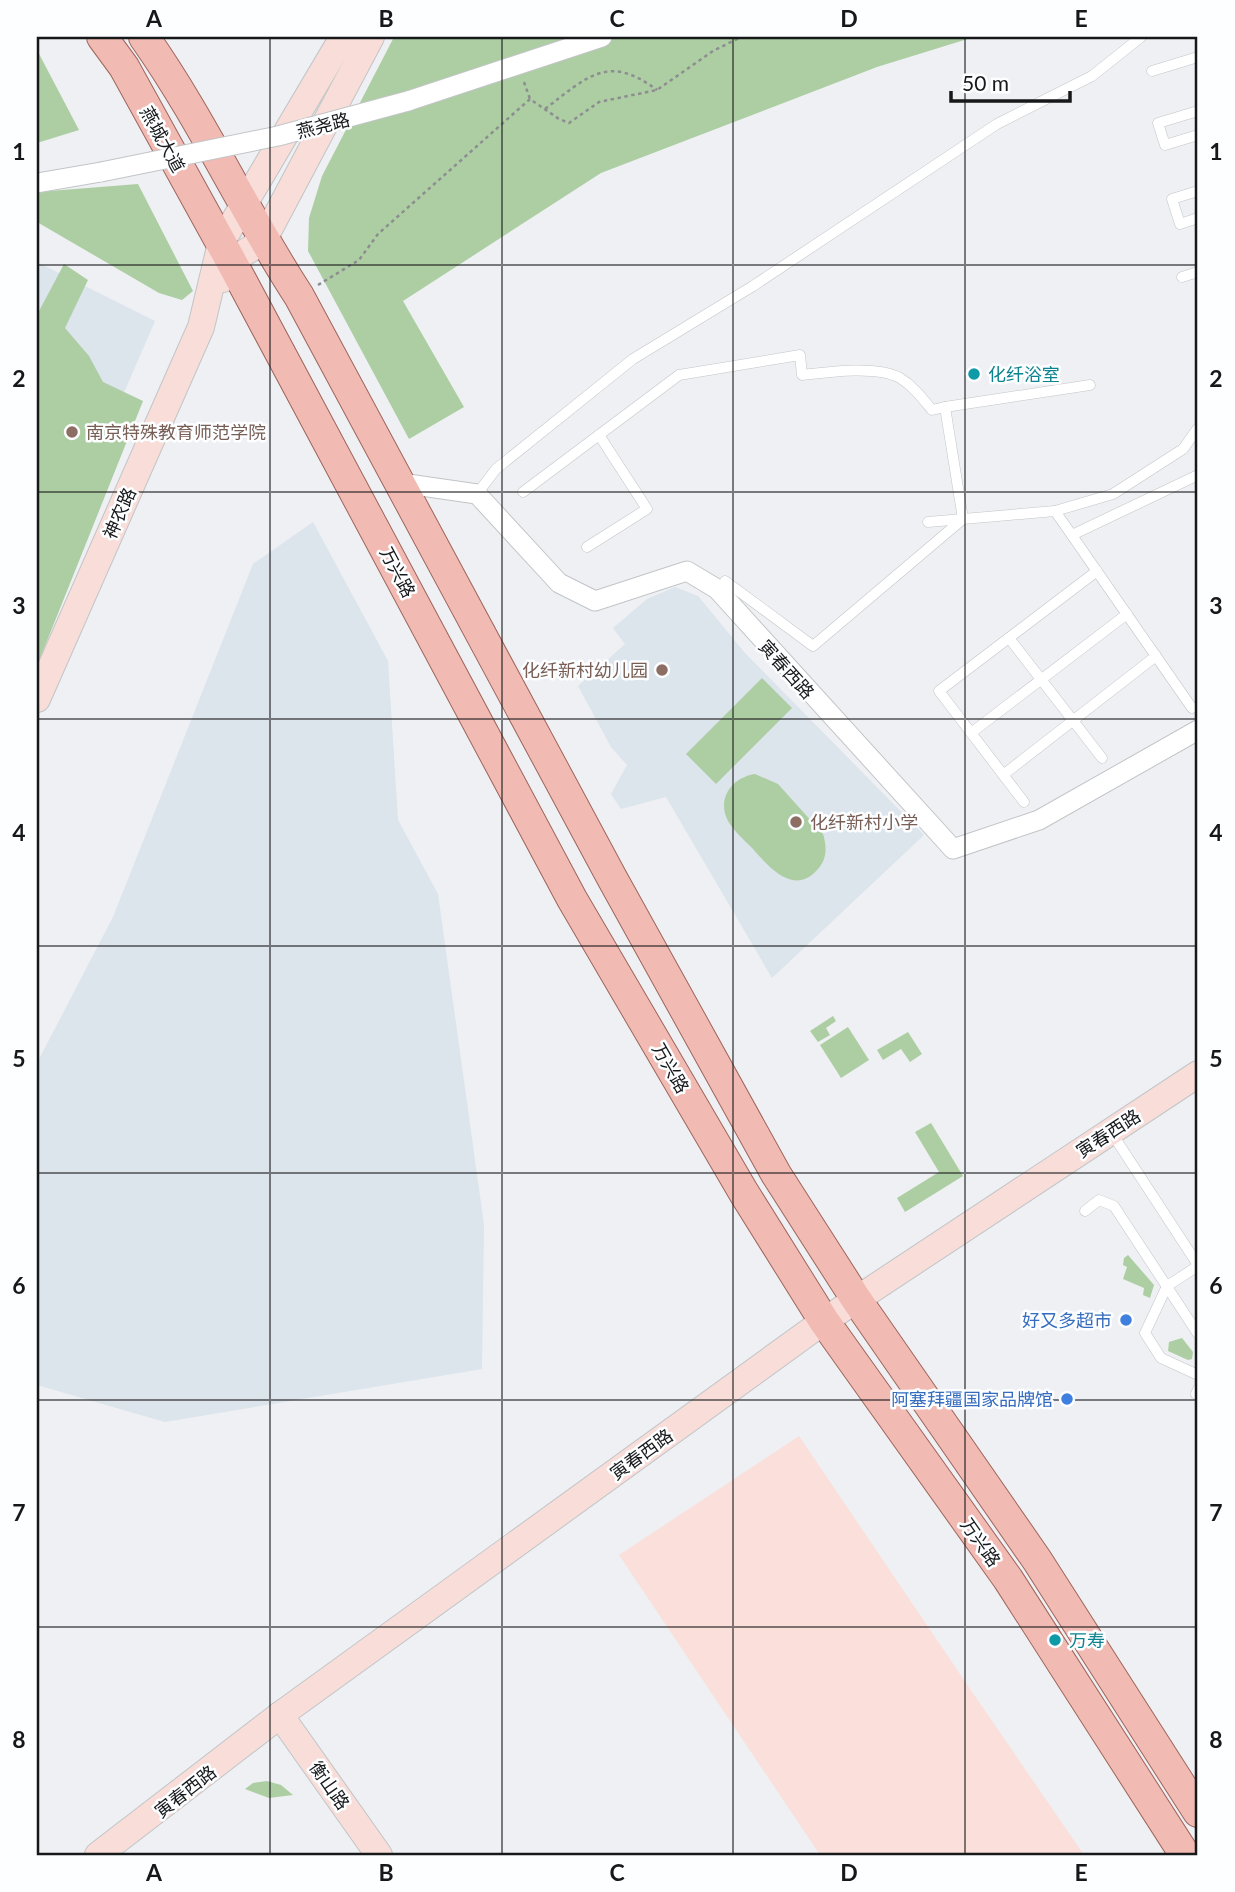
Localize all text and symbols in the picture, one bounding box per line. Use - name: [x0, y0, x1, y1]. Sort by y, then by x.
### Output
- text: A: [145, 4, 163, 32]
- text: B: [378, 4, 394, 32]
- text: C: [609, 4, 625, 32]
- text: D: [840, 4, 858, 32]
- text: E: [1074, 4, 1088, 32]
- scale bar: [951, 60, 1070, 104]
- text: 50 m: [962, 70, 1009, 95]
- street label: 燕城大道: [136, 102, 190, 176]
- street label: 燕尧路: [294, 108, 352, 142]
- text: 1: [12, 137, 26, 165]
- text: 1: [1209, 137, 1223, 165]
- place label: 化纤浴室: [988, 363, 1060, 385]
- text: 2: [12, 364, 26, 392]
- text: 2: [1209, 364, 1223, 392]
- marker: 化纤浴室: [966, 366, 982, 382]
- place label: 南京特殊教育师范学院: [86, 421, 266, 443]
- marker: 南京特殊教育师范学院: [64, 424, 80, 440]
- street label: 神农路: [98, 484, 140, 542]
- street label: 万兴路: [376, 543, 420, 601]
- text: 3: [12, 591, 26, 619]
- text: 3: [1209, 591, 1223, 619]
- street label: 寅春西路: [755, 635, 819, 703]
- place label: 化纤新村幼儿园: [522, 659, 648, 681]
- marker: 化纤新村幼儿园: [654, 662, 670, 678]
- place label: 化纤新村小学: [810, 811, 918, 833]
- marker: 化纤新村小学: [788, 814, 804, 830]
- text: 4: [12, 818, 26, 846]
- text: 4: [1209, 818, 1223, 846]
- street label: 万兴路: [648, 1039, 694, 1097]
- text: 5: [12, 1044, 26, 1072]
- text: 5: [1209, 1044, 1223, 1072]
- street label: 寅春西路: [1072, 1104, 1144, 1162]
- text: 6: [12, 1271, 26, 1299]
- text: 6: [1209, 1271, 1223, 1299]
- place label: 好又多超市: [1022, 1309, 1112, 1331]
- marker: 好又多超市: [1118, 1312, 1134, 1328]
- place label: 阿塞拜疆国家品牌馆: [891, 1388, 1053, 1410]
- marker: 阿塞拜疆国家品牌馆: [1059, 1391, 1075, 1407]
- street label: 寅春西路: [605, 1424, 677, 1484]
- text: 7: [12, 1498, 26, 1526]
- text: 7: [1209, 1498, 1223, 1526]
- street label: 万兴路: [957, 1514, 1005, 1570]
- place label: 万寿: [1069, 1629, 1105, 1651]
- marker: 万寿: [1047, 1632, 1063, 1648]
- text: 8: [12, 1725, 26, 1753]
- text: 8: [1209, 1725, 1223, 1753]
- street label: 衡山路: [306, 1757, 354, 1813]
- street label: 寅春西路: [150, 1760, 220, 1822]
- text: A: [145, 1858, 163, 1886]
- text: B: [378, 1858, 394, 1886]
- text: C: [609, 1858, 625, 1886]
- text: D: [840, 1858, 858, 1886]
- text: E: [1074, 1858, 1088, 1886]

